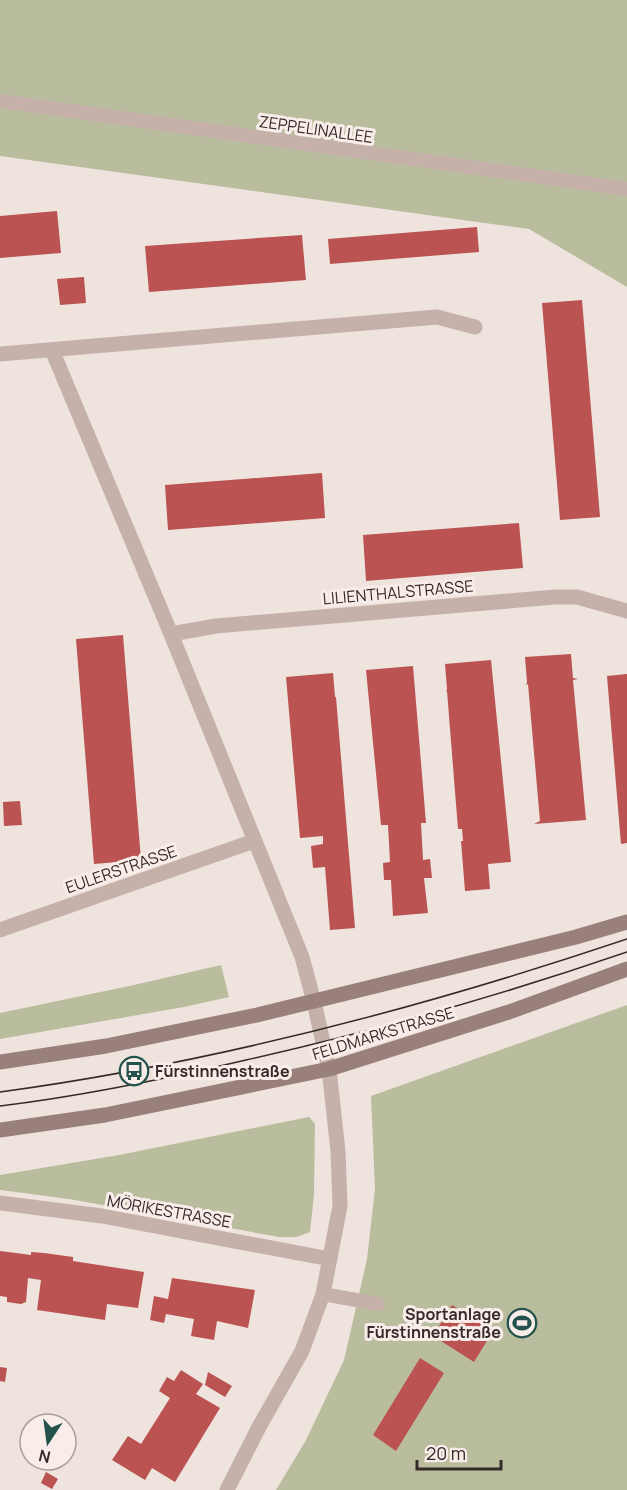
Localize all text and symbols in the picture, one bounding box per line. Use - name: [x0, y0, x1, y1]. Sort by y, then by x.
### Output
- street label: ZEPPELINALLEE: [258, 110, 374, 148]
- street label: LILIENTHALSTRASSE: [322, 574, 474, 610]
- street label: EULERSTRASSE: [63, 840, 179, 898]
- street label: FELDMARKSTRASSE: [309, 1001, 457, 1065]
- bus stop icon: Fürstinnenstraße: [118, 1055, 150, 1087]
- place label: Fürstinnenstraße: [155, 1060, 290, 1082]
- street label: MÖRIKESTRASSE: [105, 1189, 233, 1233]
- place label: Sportanlage Fürstinnenstraße: [366, 1303, 501, 1343]
- sports icon: Sportanlage Fürstinnenstraße: [506, 1307, 538, 1339]
- north arrow: [18, 1412, 78, 1472]
- scale bar: [417, 1433, 501, 1471]
- text: 20 m: [426, 1441, 466, 1465]
- text: N: [37, 1445, 53, 1469]

